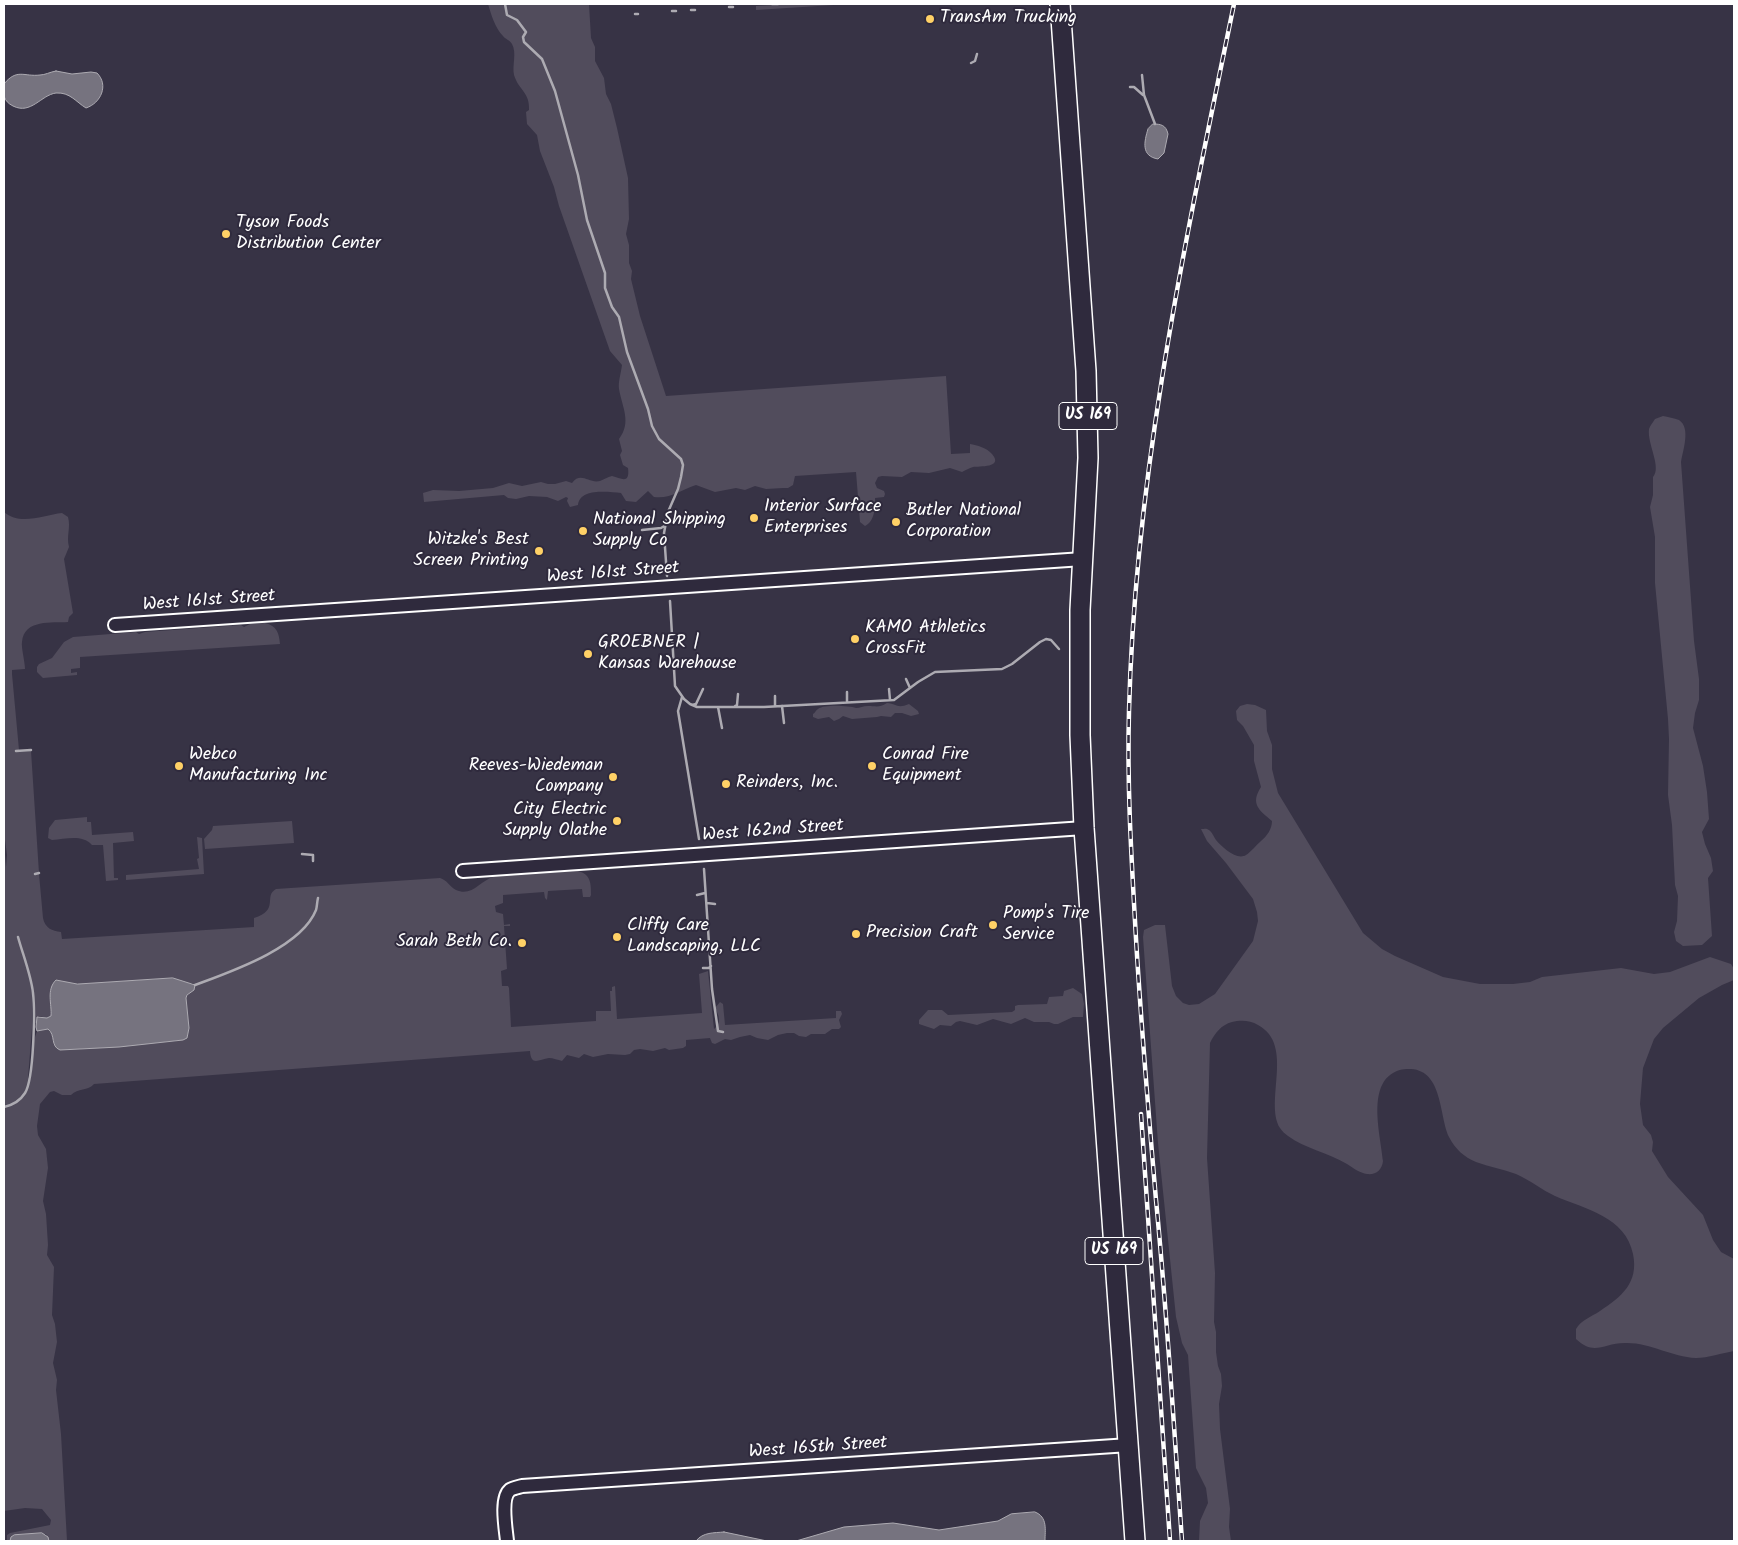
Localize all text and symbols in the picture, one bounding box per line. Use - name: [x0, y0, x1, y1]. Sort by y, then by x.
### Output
- place label: TransAm Trucking: [940, 8, 1077, 30]
- marker: TransAm Trucking: [924, 13, 936, 25]
- place label: Tyson Foods Distribution Center: [236, 213, 381, 255]
- marker: Tyson Foods Distribution Center: [220, 228, 232, 240]
- road number: US 169: [1059, 402, 1117, 430]
- place label: Interior Surface Enterprises: [764, 497, 881, 540]
- place label: Butler National Corporation: [906, 501, 1021, 544]
- place label: National Shipping Supply Co: [593, 510, 726, 552]
- marker: Interior Surface Enterprises: [748, 512, 760, 524]
- marker: Butler National Corporation: [890, 516, 902, 528]
- marker: National Shipping Supply Co: [577, 525, 589, 537]
- place label: Witzke's Best Screen Printing: [413, 530, 529, 572]
- marker: Witzke's Best Screen Printing: [533, 545, 545, 557]
- street label: West 161st Street: [546, 559, 680, 589]
- street label: West 161st Street: [142, 587, 276, 617]
- place label: KAMO Athletics CrossFit: [865, 618, 986, 660]
- place label: GROEBNER | Kansas Warehouse: [598, 633, 736, 676]
- marker: KAMO Athletics CrossFit: [849, 633, 861, 645]
- marker: GROEBNER | Kansas Warehouse: [582, 648, 594, 660]
- place label: Webco Manufacturing Inc: [189, 745, 328, 788]
- place label: Conrad Fire Equipment: [882, 745, 969, 788]
- place label: Reeves-Wiedeman Company: [469, 756, 603, 799]
- marker: Webco Manufacturing Inc: [173, 760, 185, 772]
- marker: Conrad Fire Equipment: [866, 760, 878, 772]
- marker: Reeves-Wiedeman Company: [607, 771, 619, 783]
- place label: Reinders, Inc.: [736, 773, 838, 795]
- marker: Reinders, Inc.: [720, 778, 732, 790]
- place label: City Electric Supply Olathe: [503, 800, 607, 842]
- marker: City Electric Supply Olathe: [611, 815, 623, 827]
- street label: West 162nd Street: [702, 816, 844, 848]
- place label: Pomp's Tire Service: [1003, 904, 1089, 946]
- place label: Cliffy Care Landscaping, LLC: [627, 916, 761, 959]
- marker: Pomp's Tire Service: [987, 919, 999, 931]
- place label: Precision Craft: [866, 923, 978, 945]
- marker: Precision Craft: [850, 928, 862, 940]
- marker: Cliffy Care Landscaping, LLC: [611, 931, 623, 943]
- place label: Sarah Beth Co.: [396, 932, 512, 954]
- marker: Sarah Beth Co.: [516, 937, 528, 949]
- road number: US 169: [1085, 1238, 1143, 1264]
- street label: West 165th Street: [748, 1433, 888, 1465]

